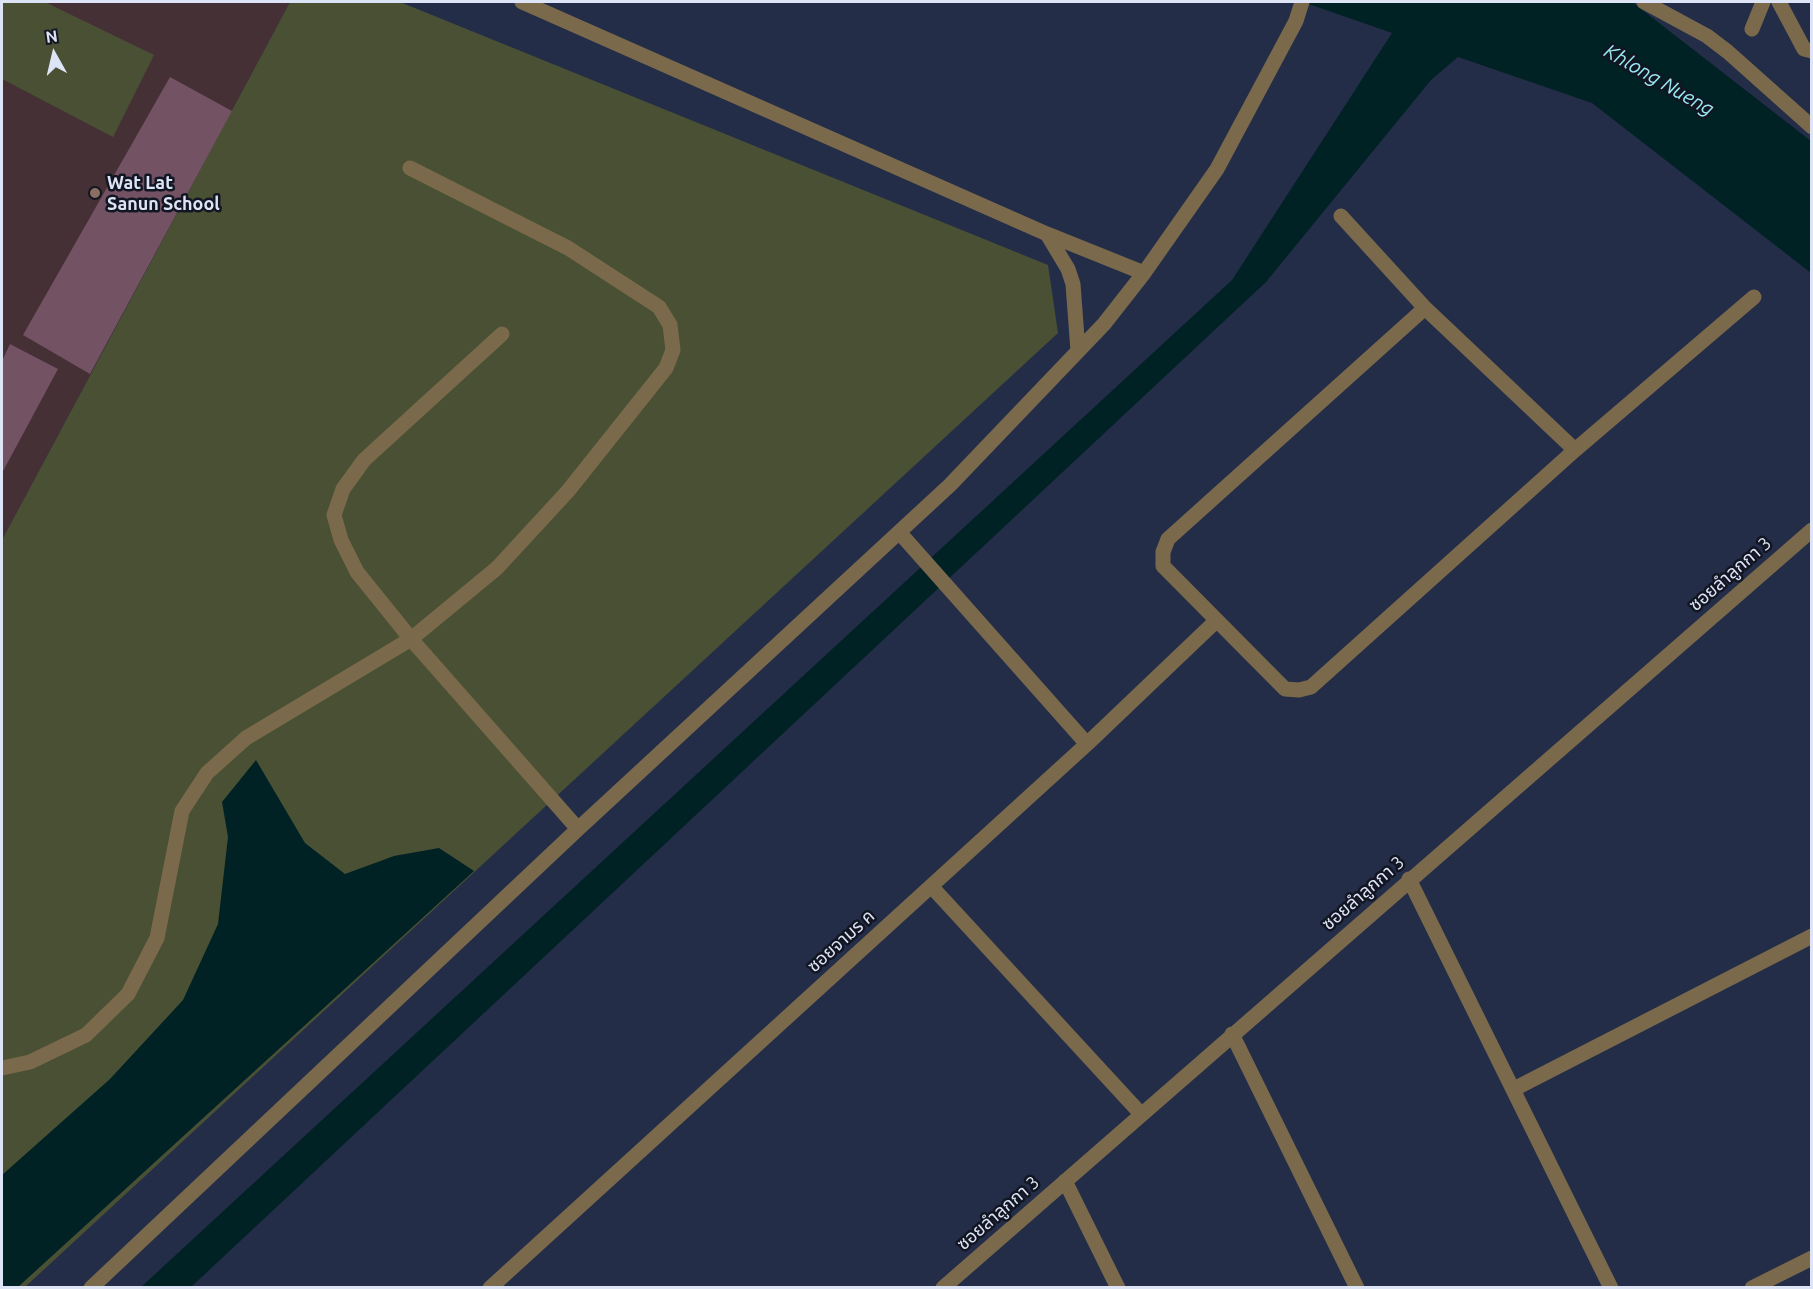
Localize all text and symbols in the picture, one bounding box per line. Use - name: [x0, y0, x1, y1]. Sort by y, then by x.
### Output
- north arrow: [24, 24, 84, 84]
- text: N: [44, 26, 59, 46]
- water label: Khlong Nueng: [1600, 39, 1718, 121]
- place label: Wat Lat Sanun School: [107, 172, 220, 214]
- marker: Wat Lat Sanun School: [88, 186, 102, 200]
- street label: ซอยลำลูกกา 3: [1684, 532, 1776, 616]
- street label: ซอยลำลูกกา 3: [1317, 851, 1409, 935]
- street label: ซอยจามร ค: [803, 905, 879, 977]
- street label: ซอยลำลูกกา 3: [952, 1171, 1044, 1255]

